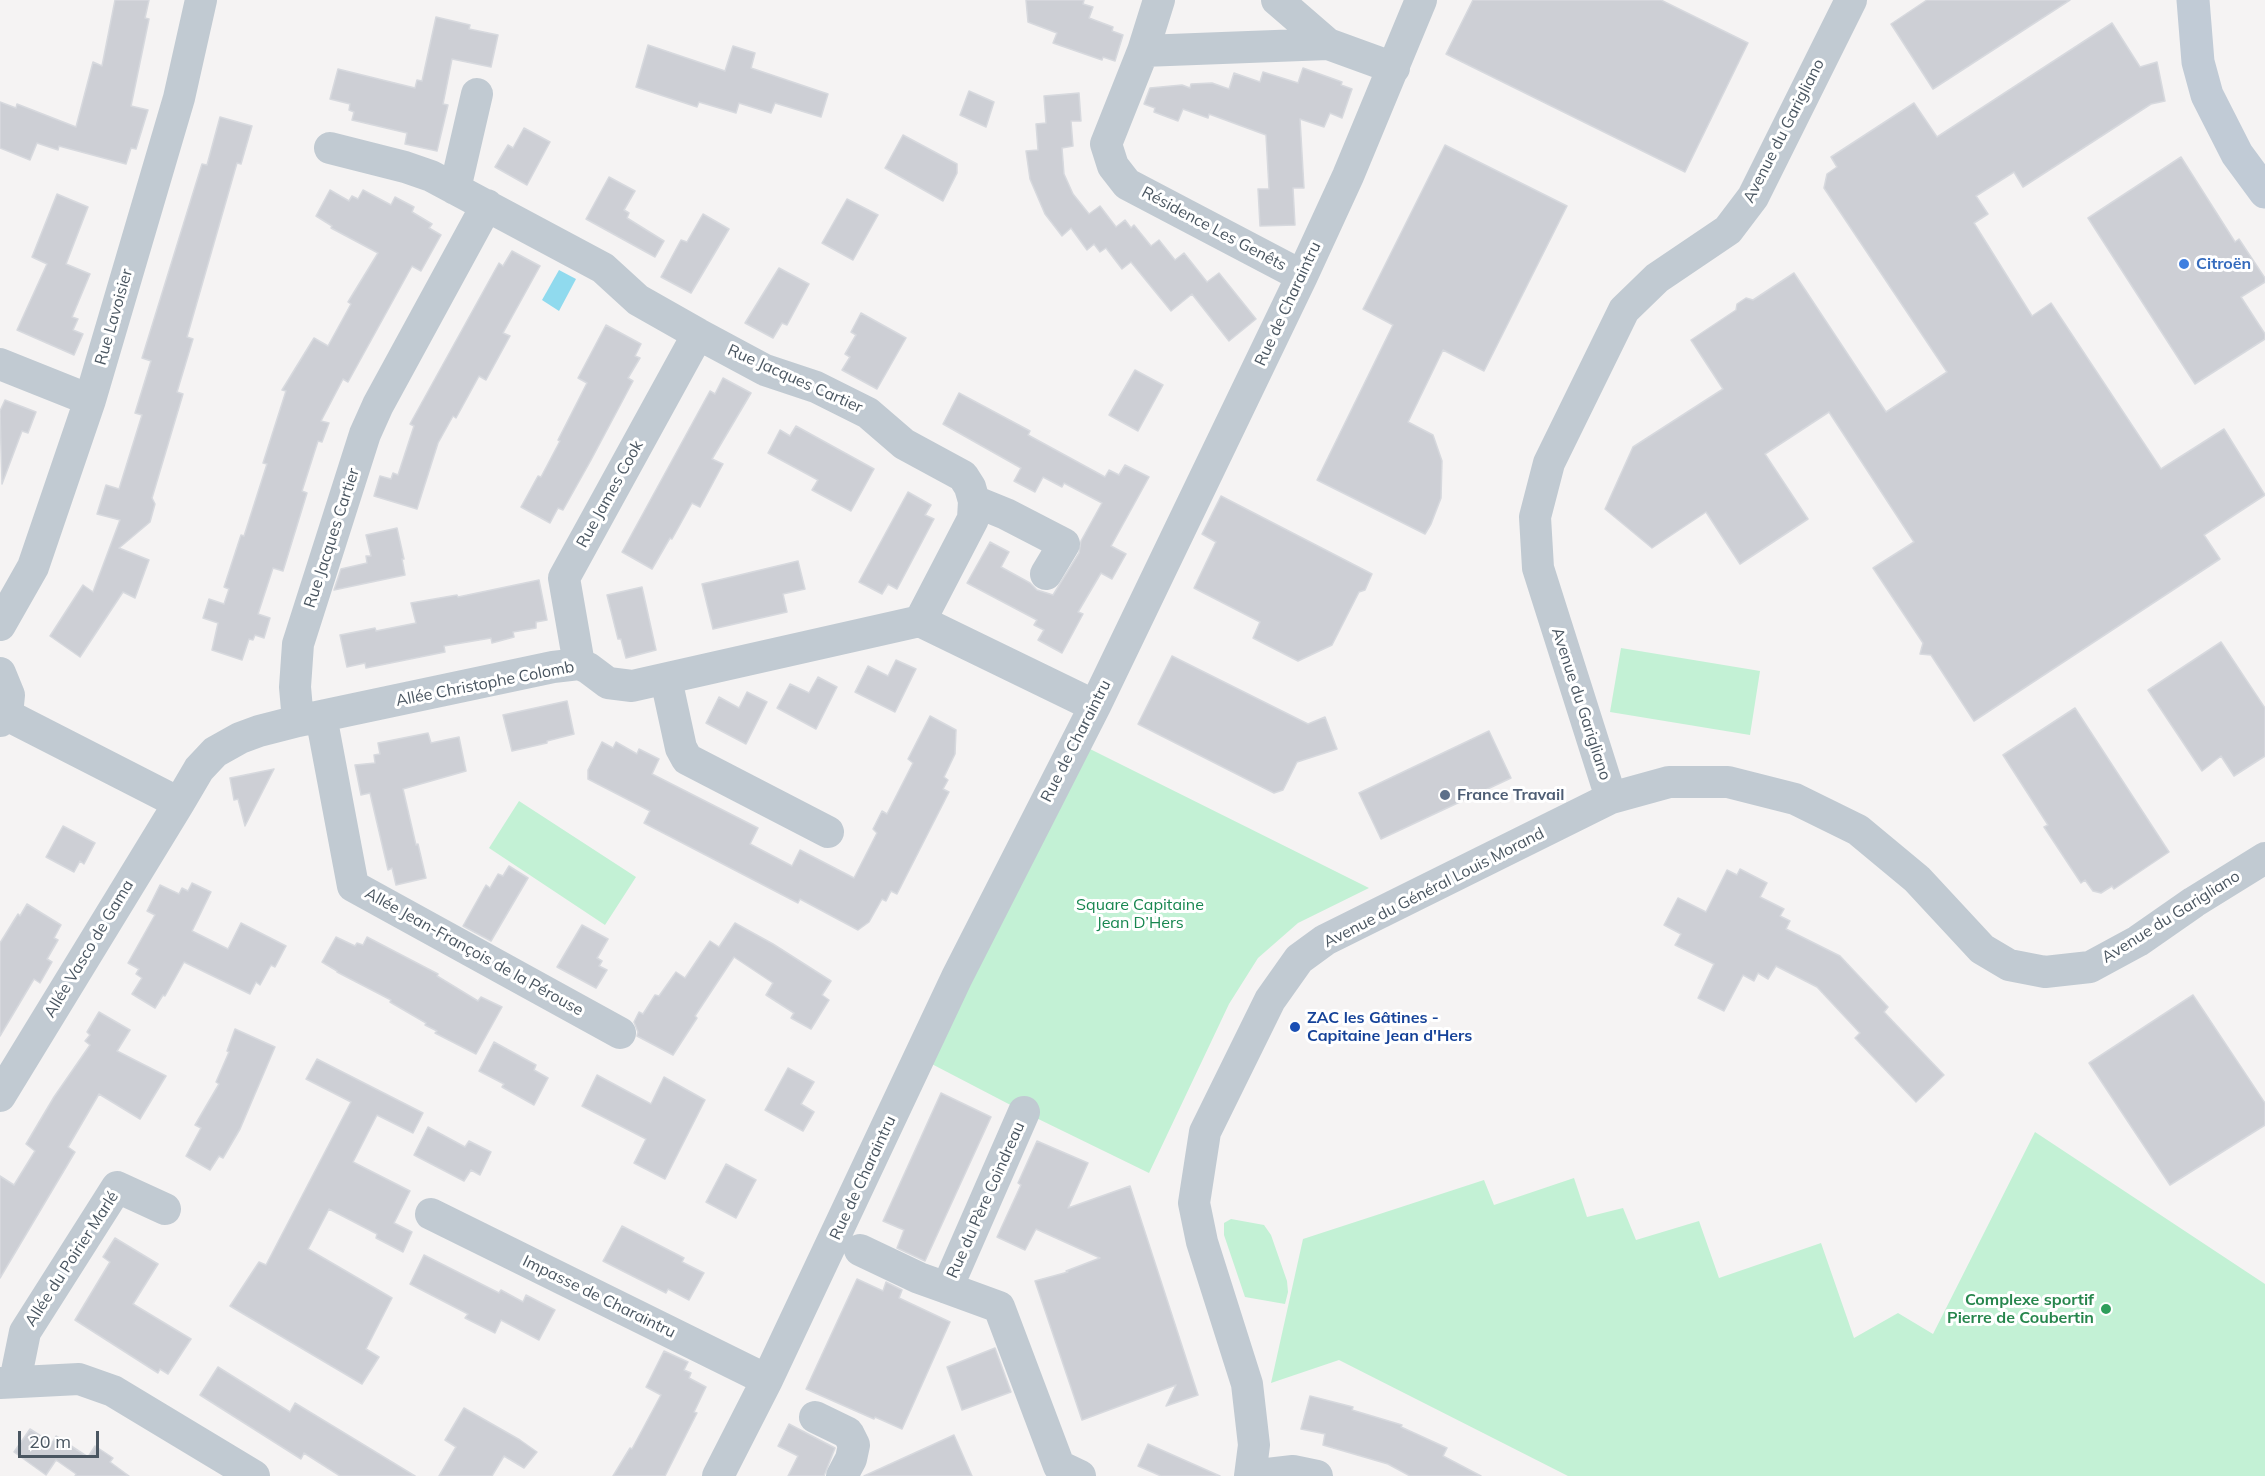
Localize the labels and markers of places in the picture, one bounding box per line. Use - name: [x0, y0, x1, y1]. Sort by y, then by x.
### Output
- place label: Citroën: [2196, 254, 2251, 274]
- marker: Citroën: [2177, 257, 2191, 271]
- place label: France Travail: [1457, 785, 1564, 805]
- marker: France Travail: [1438, 788, 1452, 802]
- place label: ZAC les Gâtines - Capitaine Jean d'Hers: [1307, 1008, 1472, 1046]
- marker: ZAC les Gâtines - Capitaine Jean d'Hers: [1288, 1020, 1302, 1034]
- place label: Complexe sportif Pierre de Coubertin: [1947, 1290, 2094, 1328]
- marker: Complexe sportif Pierre de Coubertin: [2099, 1302, 2113, 1316]

